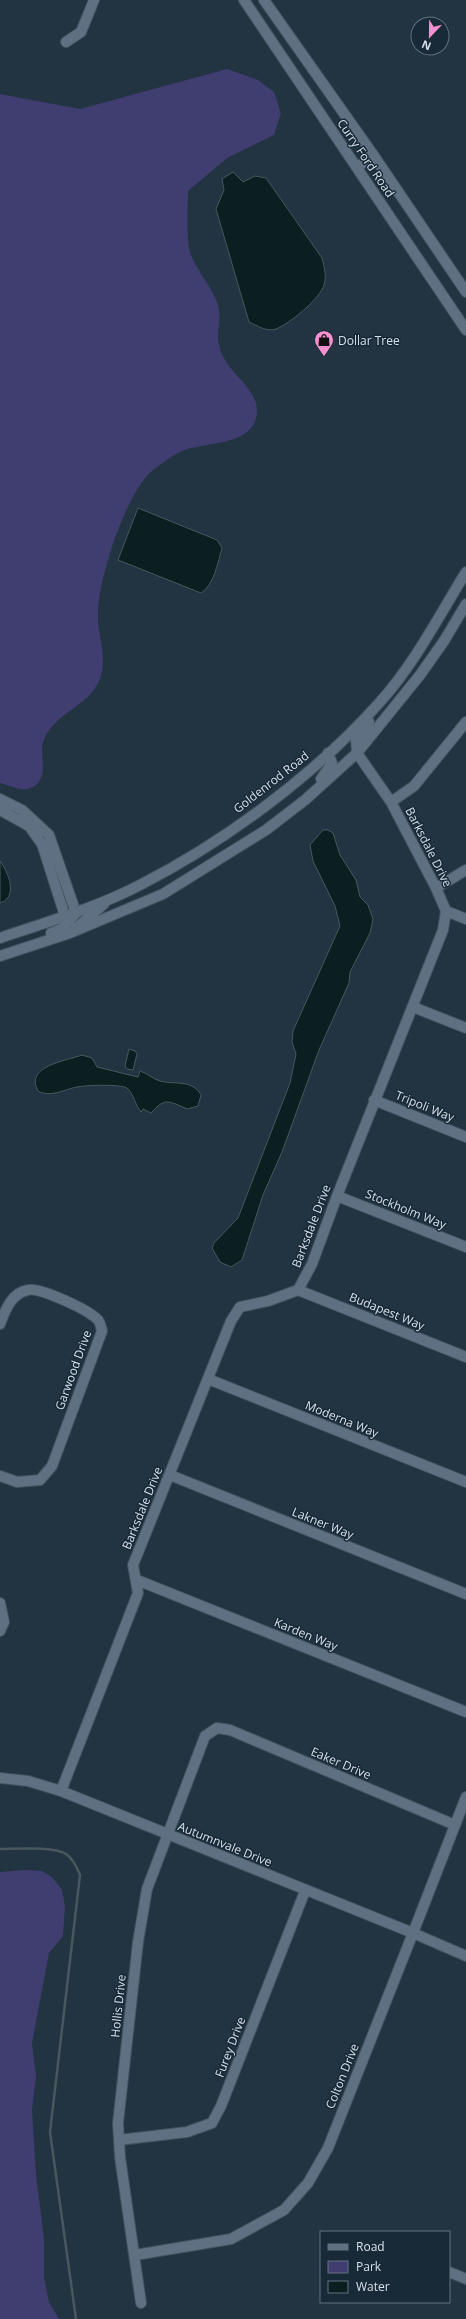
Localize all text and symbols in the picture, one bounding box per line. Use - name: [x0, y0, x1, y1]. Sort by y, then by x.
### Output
- north arrow: [410, 16, 450, 56]
- text: N: [419, 37, 433, 54]
- street label: Curry Ford Road: [333, 115, 399, 201]
- shop icon: Dollar Tree: [313, 329, 335, 357]
- place label: Dollar Tree: [338, 332, 400, 349]
- street label: Goldenrod Road: [230, 747, 312, 817]
- street label: Barksdale Drive: [402, 804, 457, 890]
- street label: Tripoli Way: [393, 1086, 458, 1126]
- street label: Barksdale Drive: [287, 1182, 335, 1270]
- street label: Stockholm Way: [363, 1185, 450, 1233]
- street label: Budapest Way: [347, 1288, 428, 1334]
- street label: Garwood Drive: [51, 1327, 95, 1412]
- street label: Moderna Way: [303, 1397, 382, 1442]
- street label: Barksdale Drive: [118, 1464, 166, 1552]
- street label: Lakner Way: [290, 1503, 357, 1543]
- street label: Karden Way: [272, 1614, 341, 1655]
- street label: Eaker Drive: [308, 1743, 374, 1783]
- street label: Autumnvale Drive: [175, 1817, 275, 1871]
- street label: Hollis Drive: [106, 1973, 130, 2038]
- street label: Furey Drive: [211, 2014, 249, 2080]
- street label: Colton Drive: [321, 2041, 363, 2111]
- legend: [320, 2231, 450, 2303]
- text: Road: [356, 2238, 385, 2255]
- text: Park: [356, 2258, 382, 2275]
- text: Water: [356, 2278, 390, 2295]

